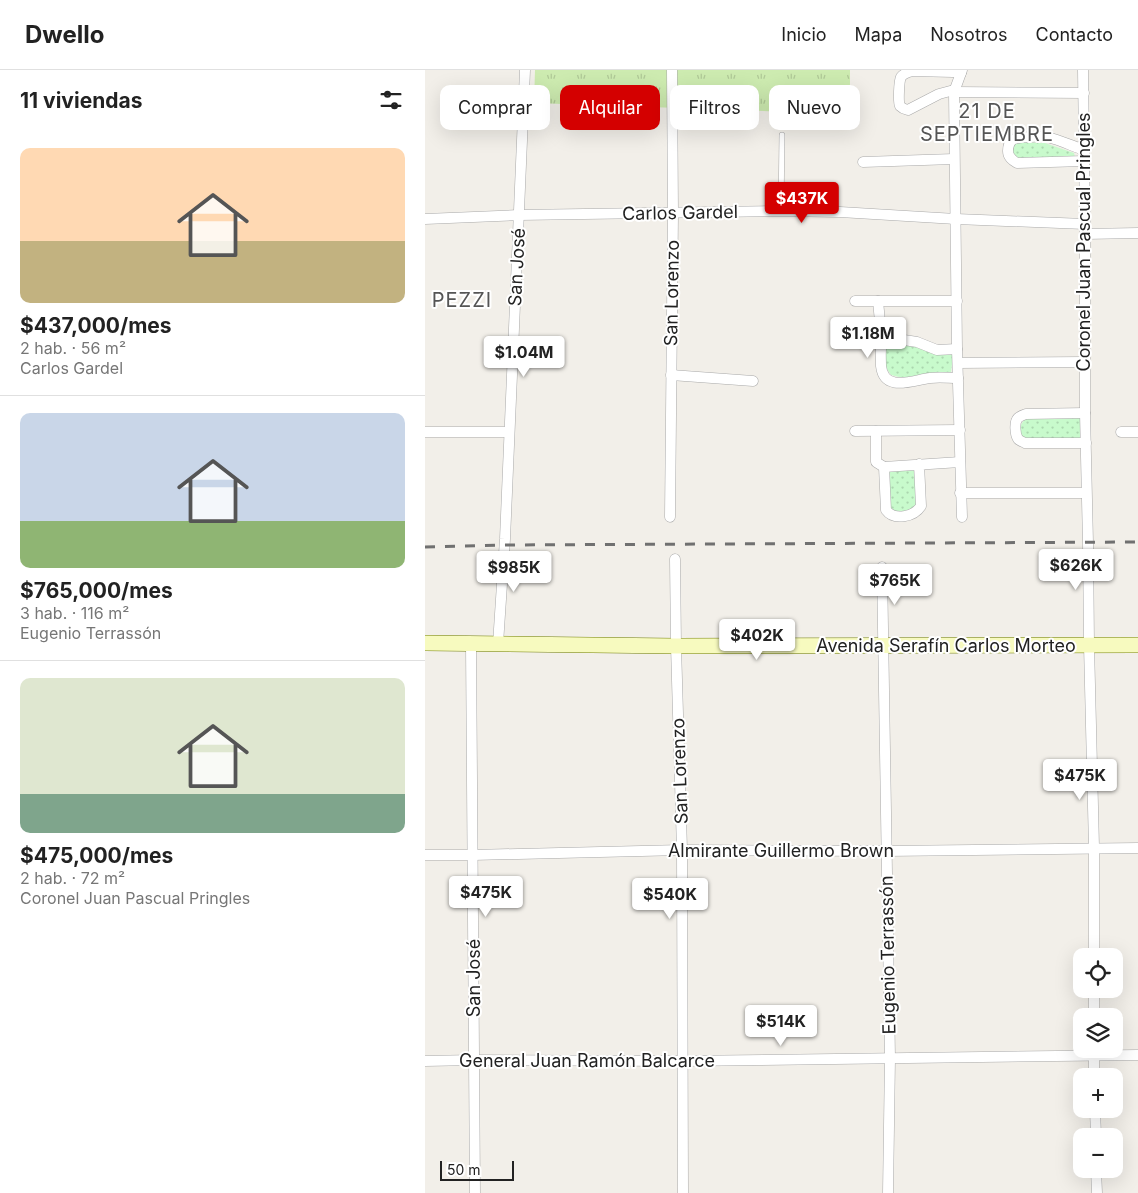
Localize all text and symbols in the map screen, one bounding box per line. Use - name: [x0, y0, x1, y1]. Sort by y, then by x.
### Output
- text: Dwello: [25, 20, 104, 49]
- text: Inicio: [781, 24, 827, 45]
- text: Mapa: [855, 24, 902, 45]
- text: Nosotros: [930, 24, 1008, 45]
- text: Contacto: [1036, 24, 1113, 45]
- chip: Comprar: [440, 85, 550, 130]
- chip: Alquilar: [560, 85, 660, 130]
- chip: Filtros: [670, 85, 759, 130]
- chip: Nuevo: [769, 85, 860, 130]
- icon: filters: [377, 86, 405, 114]
- text: 11 viviendas: [20, 88, 142, 113]
- district label: 21 DE SEPTIEMBRE: [920, 99, 1054, 146]
- street label: Coronel Juan Pascual Pringles: [1073, 113, 1094, 372]
- icon: home: [168, 180, 258, 270]
- pin: $437K: [767, 182, 837, 224]
- text: $437K: [776, 188, 828, 208]
- street label: Carlos Gardel: [622, 201, 738, 224]
- street label: San José: [504, 227, 529, 307]
- street label: San Lorenzo: [660, 240, 683, 346]
- district label: PEZZI: [432, 288, 492, 312]
- text: $437,000/mes: [20, 313, 172, 338]
- pin: $1.18M: [827, 316, 909, 359]
- text: $1.18M: [841, 323, 895, 343]
- pin: $1.04M: [483, 336, 565, 378]
- text: 2 hab. · 56 m²: [20, 338, 126, 358]
- text: $1.04M: [495, 342, 553, 362]
- text: Carlos Gardel: [20, 358, 123, 378]
- icon: home: [168, 446, 258, 536]
- pin: $626K: [1041, 548, 1111, 591]
- pin: $985K: [479, 550, 549, 593]
- text: $626K: [1050, 555, 1102, 575]
- text: $985K: [487, 557, 541, 577]
- pin: $765K: [860, 564, 930, 606]
- text: $765K: [869, 570, 921, 590]
- text: $765,000/mes: [20, 578, 173, 603]
- text: 3 hab. · 116 m²: [20, 603, 129, 623]
- pin: $402K: [722, 618, 792, 661]
- text: Eugenio Terrassón: [20, 623, 161, 643]
- text: $402K: [730, 625, 784, 645]
- street label: Avenida Serafín Carlos Morteo: [816, 635, 1076, 656]
- icon: home: [168, 711, 258, 801]
- street label: San Lorenzo: [667, 717, 692, 825]
- pin: $475K: [1045, 758, 1115, 801]
- text: $475K: [1054, 765, 1106, 785]
- street label: Almirante Guillermo Brown: [668, 840, 894, 861]
- text: $475,000/mes: [20, 843, 173, 868]
- text: 2 hab. · 72 m²: [20, 868, 125, 888]
- street label: Eugenio Terrassón: [876, 875, 899, 1035]
- pin: $475K: [451, 876, 521, 918]
- pin: $540K: [635, 878, 705, 920]
- text: $475K: [460, 882, 512, 902]
- text: $540K: [643, 884, 697, 904]
- text: Coronel Juan Pascual Pringles: [20, 888, 250, 908]
- street label: San José: [463, 939, 484, 1017]
- map controls: [1073, 948, 1123, 1178]
- button: locate: [1073, 948, 1123, 998]
- pin: $514K: [746, 1004, 816, 1047]
- button: layers: [1073, 1008, 1123, 1058]
- text: $514K: [756, 1011, 806, 1031]
- street label: General Juan Ramón Balcarce: [459, 1050, 715, 1071]
- button: +: [1073, 1068, 1123, 1118]
- button: −: [1073, 1128, 1123, 1178]
- scale bar: [440, 1158, 514, 1181]
- text: 50 m: [447, 1161, 481, 1178]

